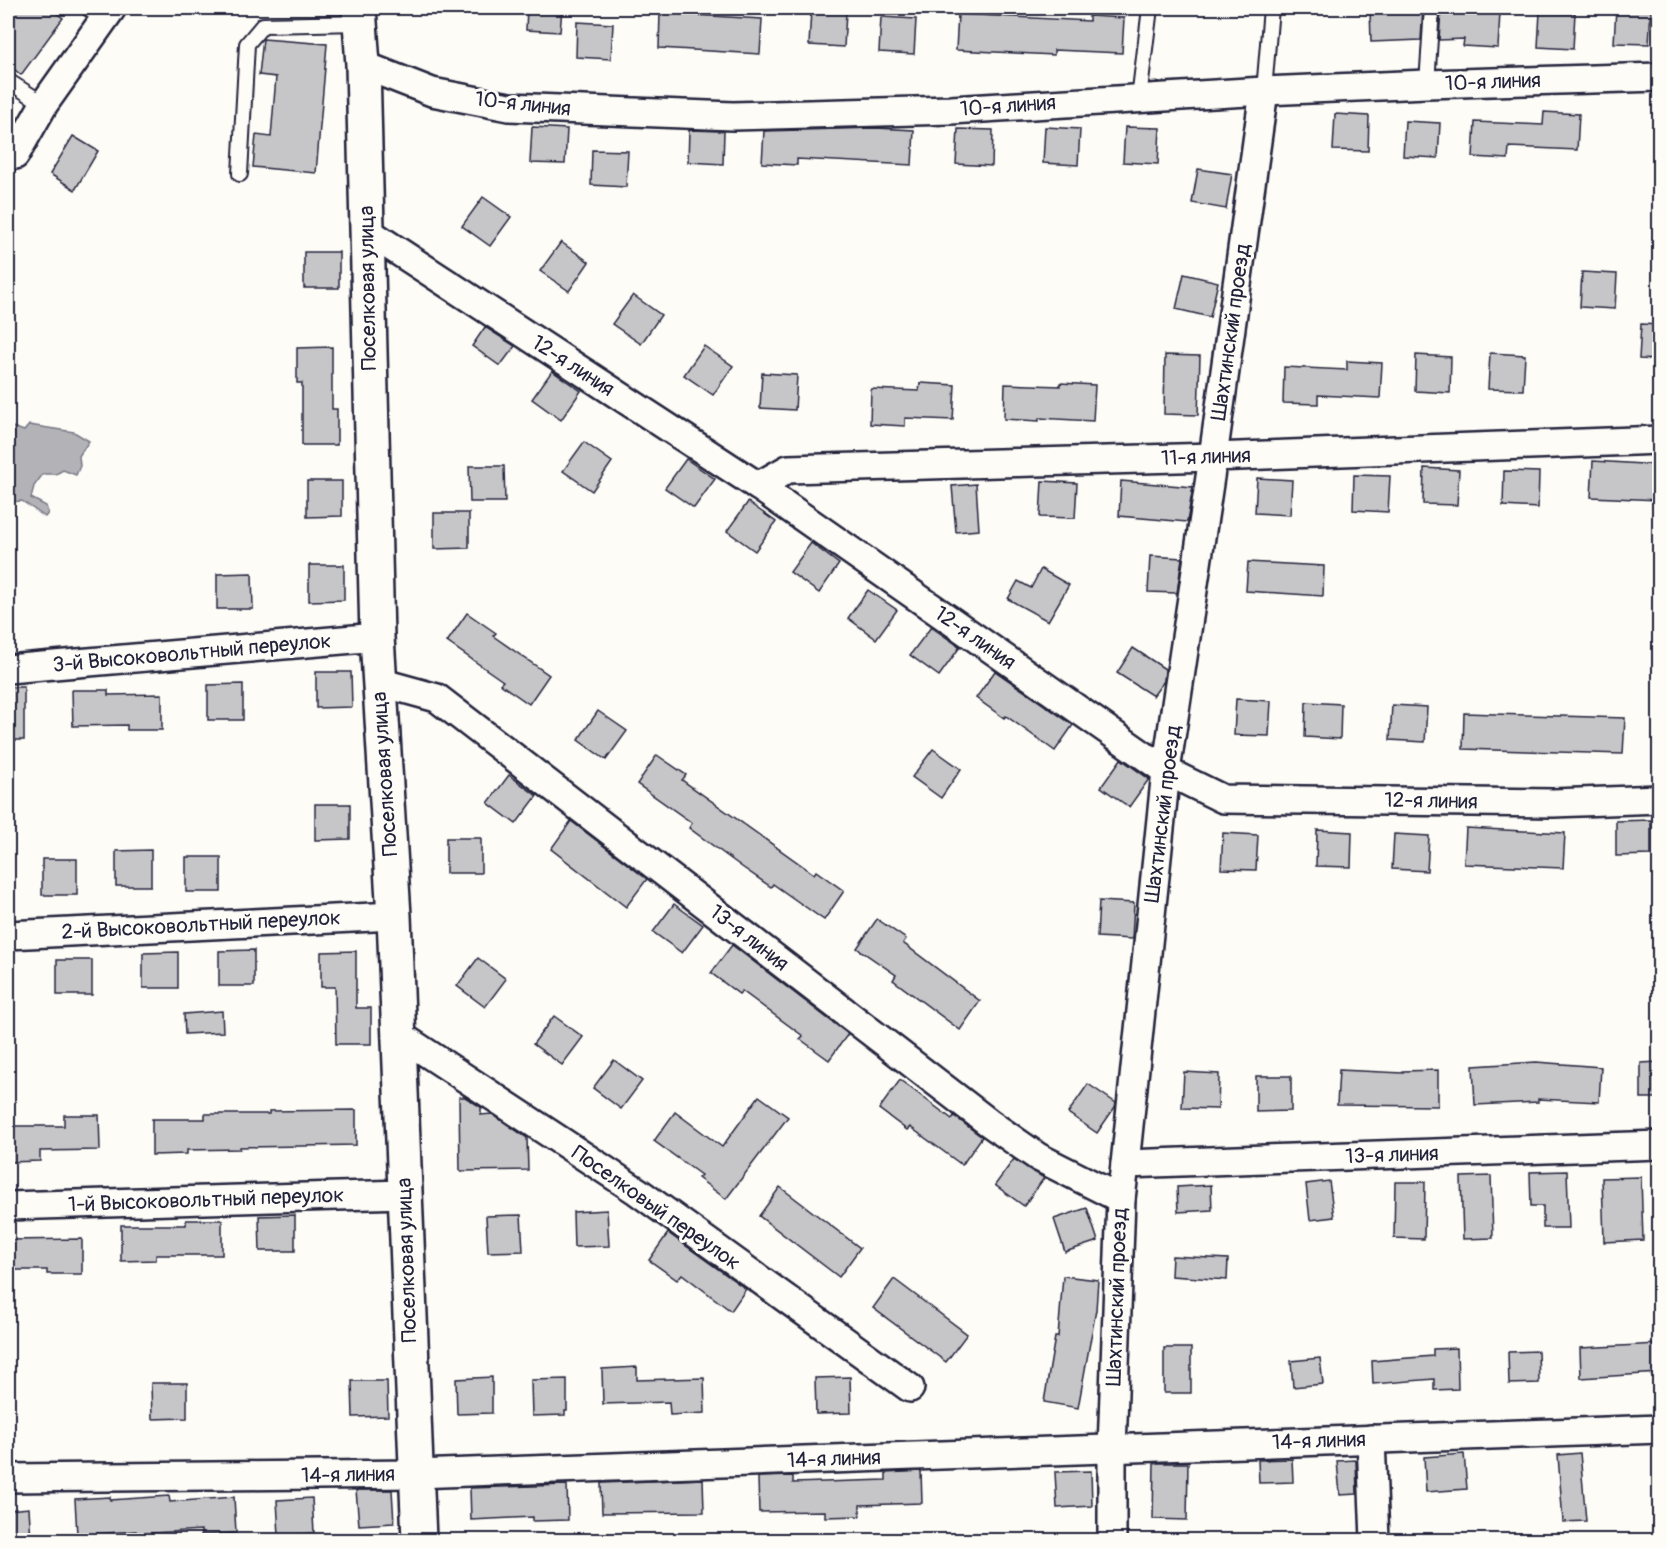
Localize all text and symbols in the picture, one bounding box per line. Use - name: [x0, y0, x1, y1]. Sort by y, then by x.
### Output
- street label: 10-я линия: [1445, 67, 1541, 97]
- street label: 10-я линия: [474, 86, 572, 122]
- street label: 10-я линия: [959, 89, 1057, 123]
- street label: Поселковая улица: [353, 205, 383, 371]
- street label: Шахтинский проезд: [1205, 241, 1257, 422]
- street label: 12-я линия: [526, 329, 620, 403]
- street label: 11-я линия: [1161, 442, 1251, 472]
- street label: 12-я линия: [929, 600, 1021, 676]
- street label: 3-й Высоковольтный переулок: [52, 627, 333, 679]
- street label: Поселковая улица: [366, 691, 404, 857]
- street label: Шахтинский проезд: [1139, 724, 1187, 904]
- street label: 12-я линия: [1384, 787, 1478, 815]
- street label: 13-я линия: [704, 899, 794, 977]
- street label: 2-й Высоковольтный переулок: [61, 904, 342, 946]
- street label: Поселковый переулок: [566, 1140, 746, 1276]
- street label: 13-я линия: [1345, 1140, 1439, 1170]
- street label: Поселковая улица: [391, 1177, 423, 1343]
- street label: 1-й Высоковольтный переулок: [68, 1182, 345, 1218]
- street label: Шахтинский проезд: [1100, 1207, 1134, 1387]
- street label: 14-я линия: [1272, 1426, 1366, 1456]
- street label: 14-я линия: [787, 1444, 881, 1474]
- street label: 14-я линия: [301, 1461, 395, 1489]

